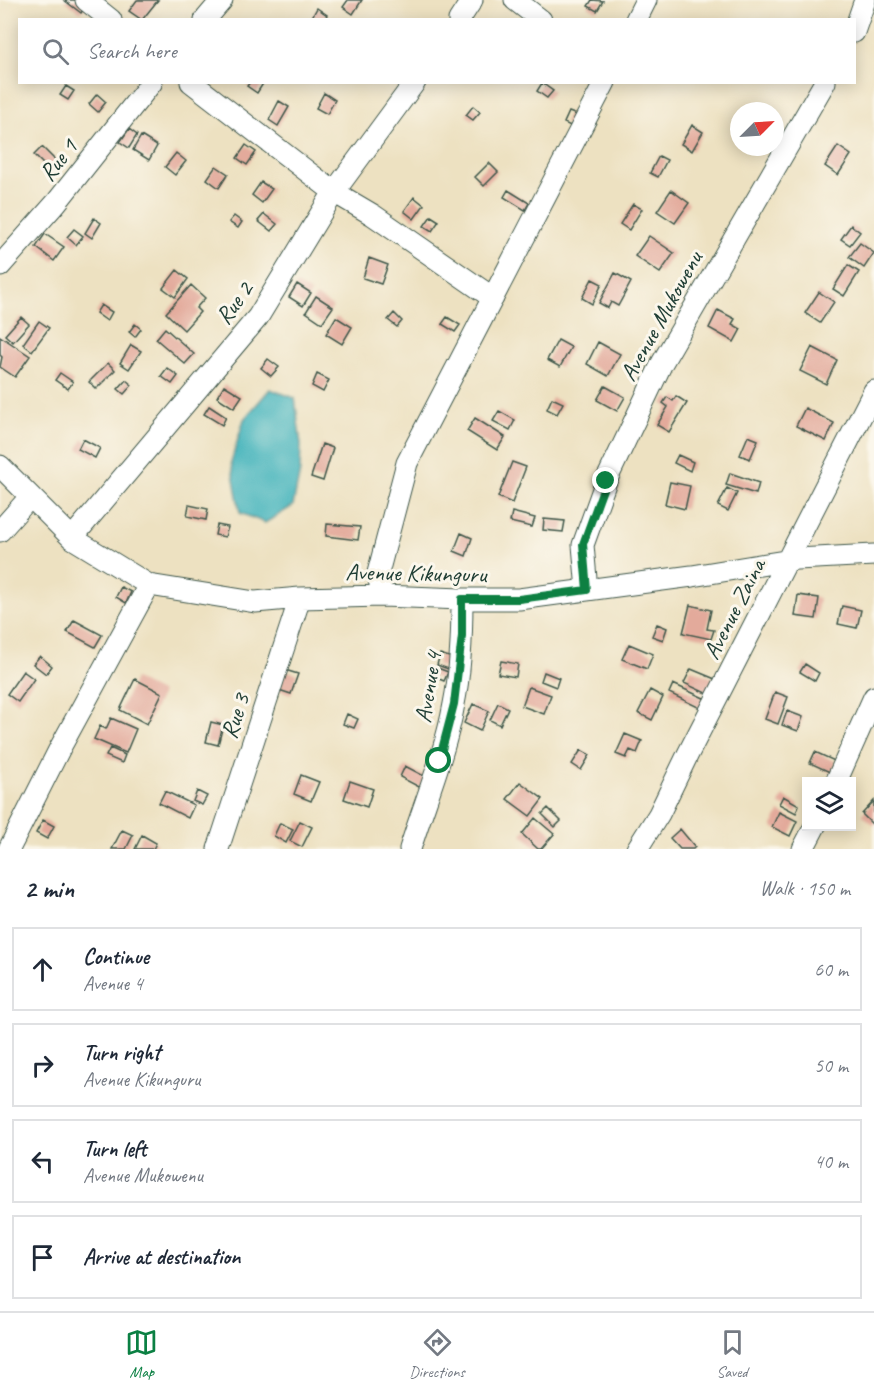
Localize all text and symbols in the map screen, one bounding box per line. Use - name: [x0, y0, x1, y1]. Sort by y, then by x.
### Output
- search box: [18, 18, 856, 84]
- icon: search: [39, 35, 72, 68]
- text: Search here: [87, 37, 177, 65]
- north arrow: [730, 102, 784, 156]
- street label: Rue 1: [32, 132, 85, 187]
- street label: Avenue Mukowenu: [613, 244, 710, 386]
- street label: Rue 2: [209, 274, 261, 330]
- route end: [592, 467, 618, 493]
- street label: Avenue Zaina: [696, 552, 773, 664]
- street label: Avenue Kikunguru: [345, 557, 489, 589]
- street label: Avenue 4: [408, 647, 449, 725]
- street label: Rue 3: [214, 688, 257, 742]
- route start: [425, 747, 451, 773]
- map controls: [802, 777, 856, 831]
- button: layers: [802, 777, 856, 831]
- text: 2 min: [24, 872, 74, 905]
- text: Walk · 150 m: [760, 876, 850, 901]
- text: Continue: [83, 943, 149, 971]
- icon: ahead: [26, 953, 59, 986]
- text: 60 m: [814, 957, 848, 982]
- text: Avenue 4: [83, 971, 143, 996]
- text: Turn right: [83, 1039, 160, 1067]
- icon: right: [26, 1049, 59, 1082]
- text: 50 m: [814, 1053, 848, 1078]
- text: Avenue Kikunguru: [83, 1067, 201, 1092]
- text: Turn left: [83, 1135, 147, 1163]
- icon: left: [26, 1145, 59, 1178]
- text: 40 m: [814, 1149, 848, 1174]
- text: Avenue Mukowenu: [83, 1163, 203, 1188]
- icon: arrive: [26, 1241, 59, 1274]
- text: Arrive at destination: [83, 1243, 240, 1271]
- tab: Map: [125, 1326, 158, 1382]
- tab: Directions: [409, 1326, 465, 1382]
- tab: Saved: [716, 1326, 749, 1382]

